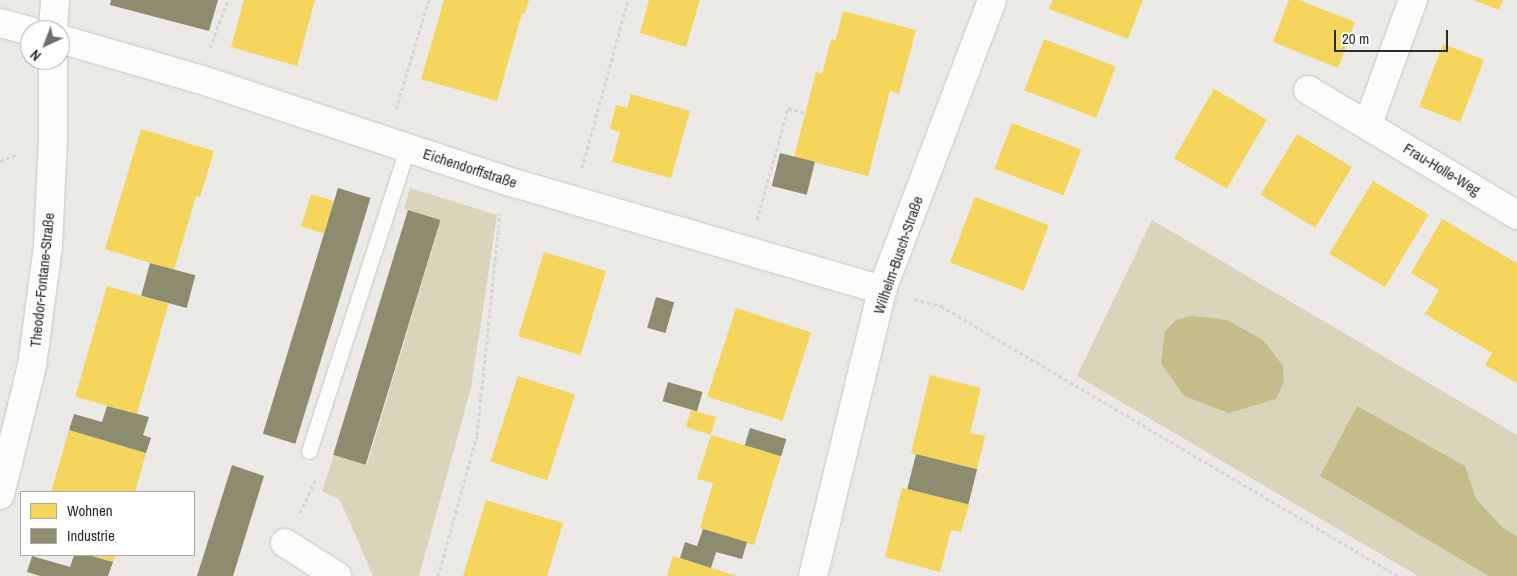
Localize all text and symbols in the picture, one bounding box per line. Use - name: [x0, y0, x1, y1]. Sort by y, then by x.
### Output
- north arrow: [20, 20, 70, 70]
- scale bar: [1337, 20, 1451, 52]
- text: 20 m: [1342, 28, 1369, 49]
- text: N: [26, 46, 45, 65]
- street label: Frau-Holle-Weg: [1400, 139, 1484, 199]
- street label: Eichendorffstraße: [421, 144, 519, 192]
- street label: Wilhelm-Busch-Straße: [869, 194, 927, 316]
- street label: Theodor-Fontane-Straße: [26, 212, 58, 348]
- legend: [20, 491, 195, 556]
- text: Wohnen: [67, 500, 113, 521]
- text: Industrie: [67, 525, 115, 546]

